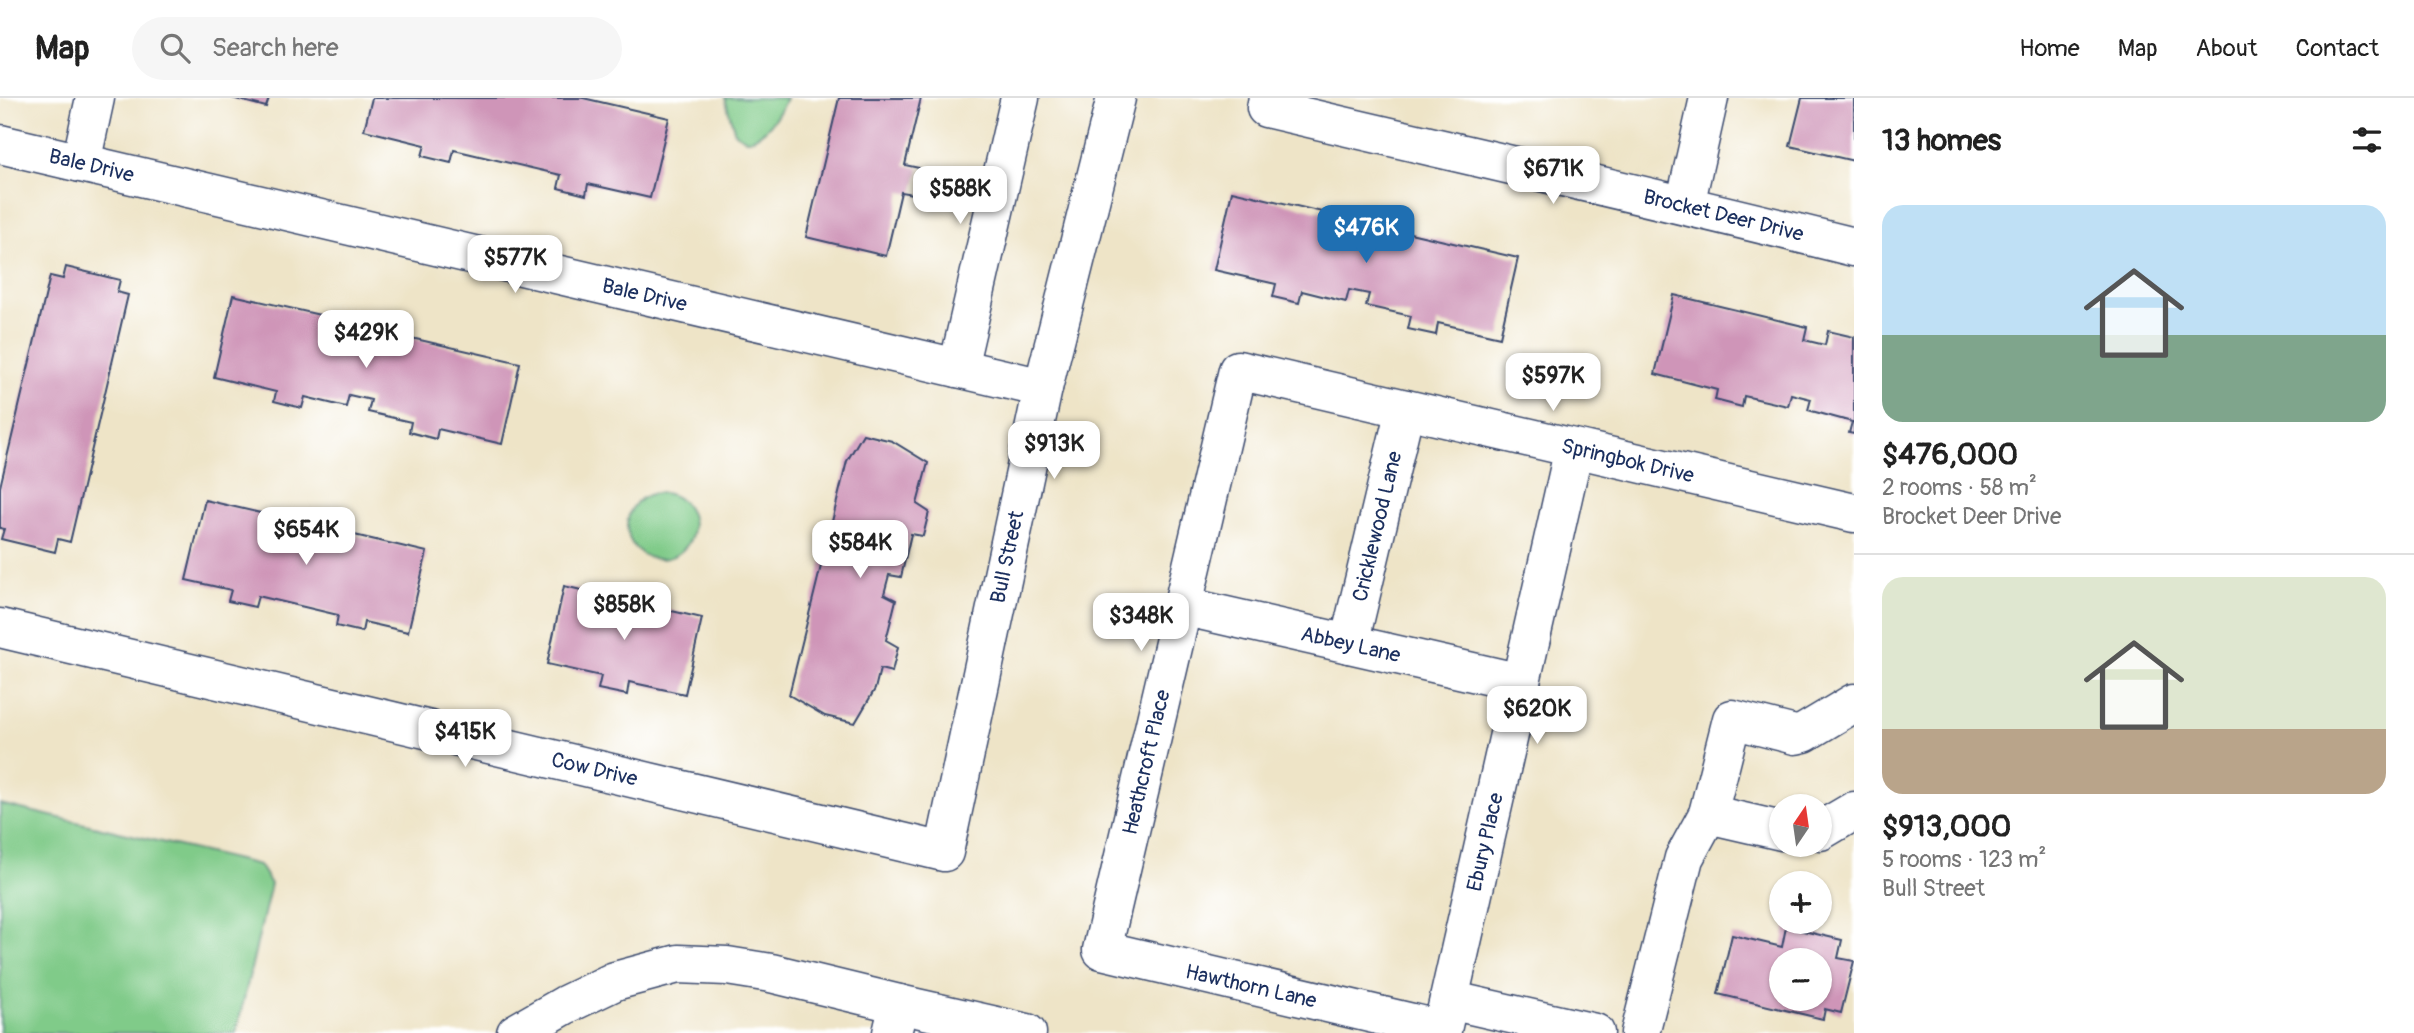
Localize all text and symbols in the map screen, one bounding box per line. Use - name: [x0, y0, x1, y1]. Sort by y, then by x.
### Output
- search box: [132, 17, 622, 80]
- text: Map: [35, 28, 90, 69]
- icon: search: [156, 29, 194, 67]
- text: Search here: [212, 32, 339, 64]
- text: Home: [2019, 34, 2080, 63]
- text: Map: [2118, 34, 2158, 63]
- text: About: [2196, 34, 2258, 63]
- text: Contact: [2296, 34, 2379, 63]
- icon: filters: [2348, 121, 2386, 159]
- text: 13 homes: [1882, 122, 2001, 159]
- street label: Bale Drive: [46, 143, 137, 189]
- pin: $671K: [1504, 146, 1602, 206]
- text: $671K: [1523, 154, 1583, 183]
- pin: $588K: [911, 166, 1009, 226]
- text: $588K: [929, 174, 991, 203]
- street label: Brocket Deer Drive: [1641, 183, 1807, 248]
- pin: $476K: [1317, 206, 1415, 265]
- text: $476K: [1333, 213, 1399, 242]
- pin: $577K: [466, 236, 564, 295]
- text: $577K: [483, 243, 547, 272]
- icon: home: [2071, 250, 2197, 376]
- street label: Bale Drive: [599, 272, 690, 318]
- pin: $429K: [317, 310, 415, 370]
- text: $429K: [334, 318, 398, 347]
- pin: $597K: [1504, 354, 1602, 413]
- text: $597K: [1522, 361, 1584, 390]
- pin: $913K: [1005, 422, 1103, 481]
- text: $913K: [1024, 429, 1084, 458]
- street label: Springbok Drive: [1559, 433, 1697, 490]
- text: $476,000: [1882, 436, 2018, 473]
- street label: Cricklewood Lane: [1347, 448, 1409, 604]
- text: 2 rooms · 58 m²: [1882, 473, 2037, 502]
- text: Brocket Deer Drive: [1882, 502, 2061, 531]
- pin: $654K: [257, 508, 355, 567]
- street label: Bull Street: [984, 508, 1031, 606]
- text: $654K: [273, 515, 339, 544]
- pin: $584K: [811, 520, 909, 580]
- text: $584K: [828, 528, 892, 557]
- pin: $858K: [575, 582, 673, 642]
- text: $858K: [593, 590, 655, 619]
- pin: $348K: [1092, 594, 1190, 653]
- text: $348K: [1109, 601, 1173, 630]
- street label: Abbey Lane: [1298, 620, 1404, 669]
- icon: home: [2071, 622, 2197, 748]
- street label: Heathcroft Place: [1116, 686, 1177, 838]
- pin: $620K: [1488, 686, 1586, 746]
- text: $620K: [1503, 694, 1571, 723]
- pin: $415K: [416, 710, 514, 769]
- text: $415K: [434, 717, 496, 746]
- street label: Cow Drive: [549, 746, 641, 793]
- street label: Ebury Place: [1461, 790, 1510, 894]
- north arrow: [1769, 794, 1832, 858]
- map controls: [1769, 794, 1832, 1011]
- text: $913,000: [1882, 808, 2011, 845]
- text: 5 rooms · 123 m²: [1882, 845, 2046, 874]
- button: +: [1769, 871, 1832, 934]
- text: Bull Street: [1882, 874, 1985, 903]
- button: −: [1769, 948, 1832, 1011]
- street label: Hawthorn Lane: [1183, 958, 1320, 1015]

